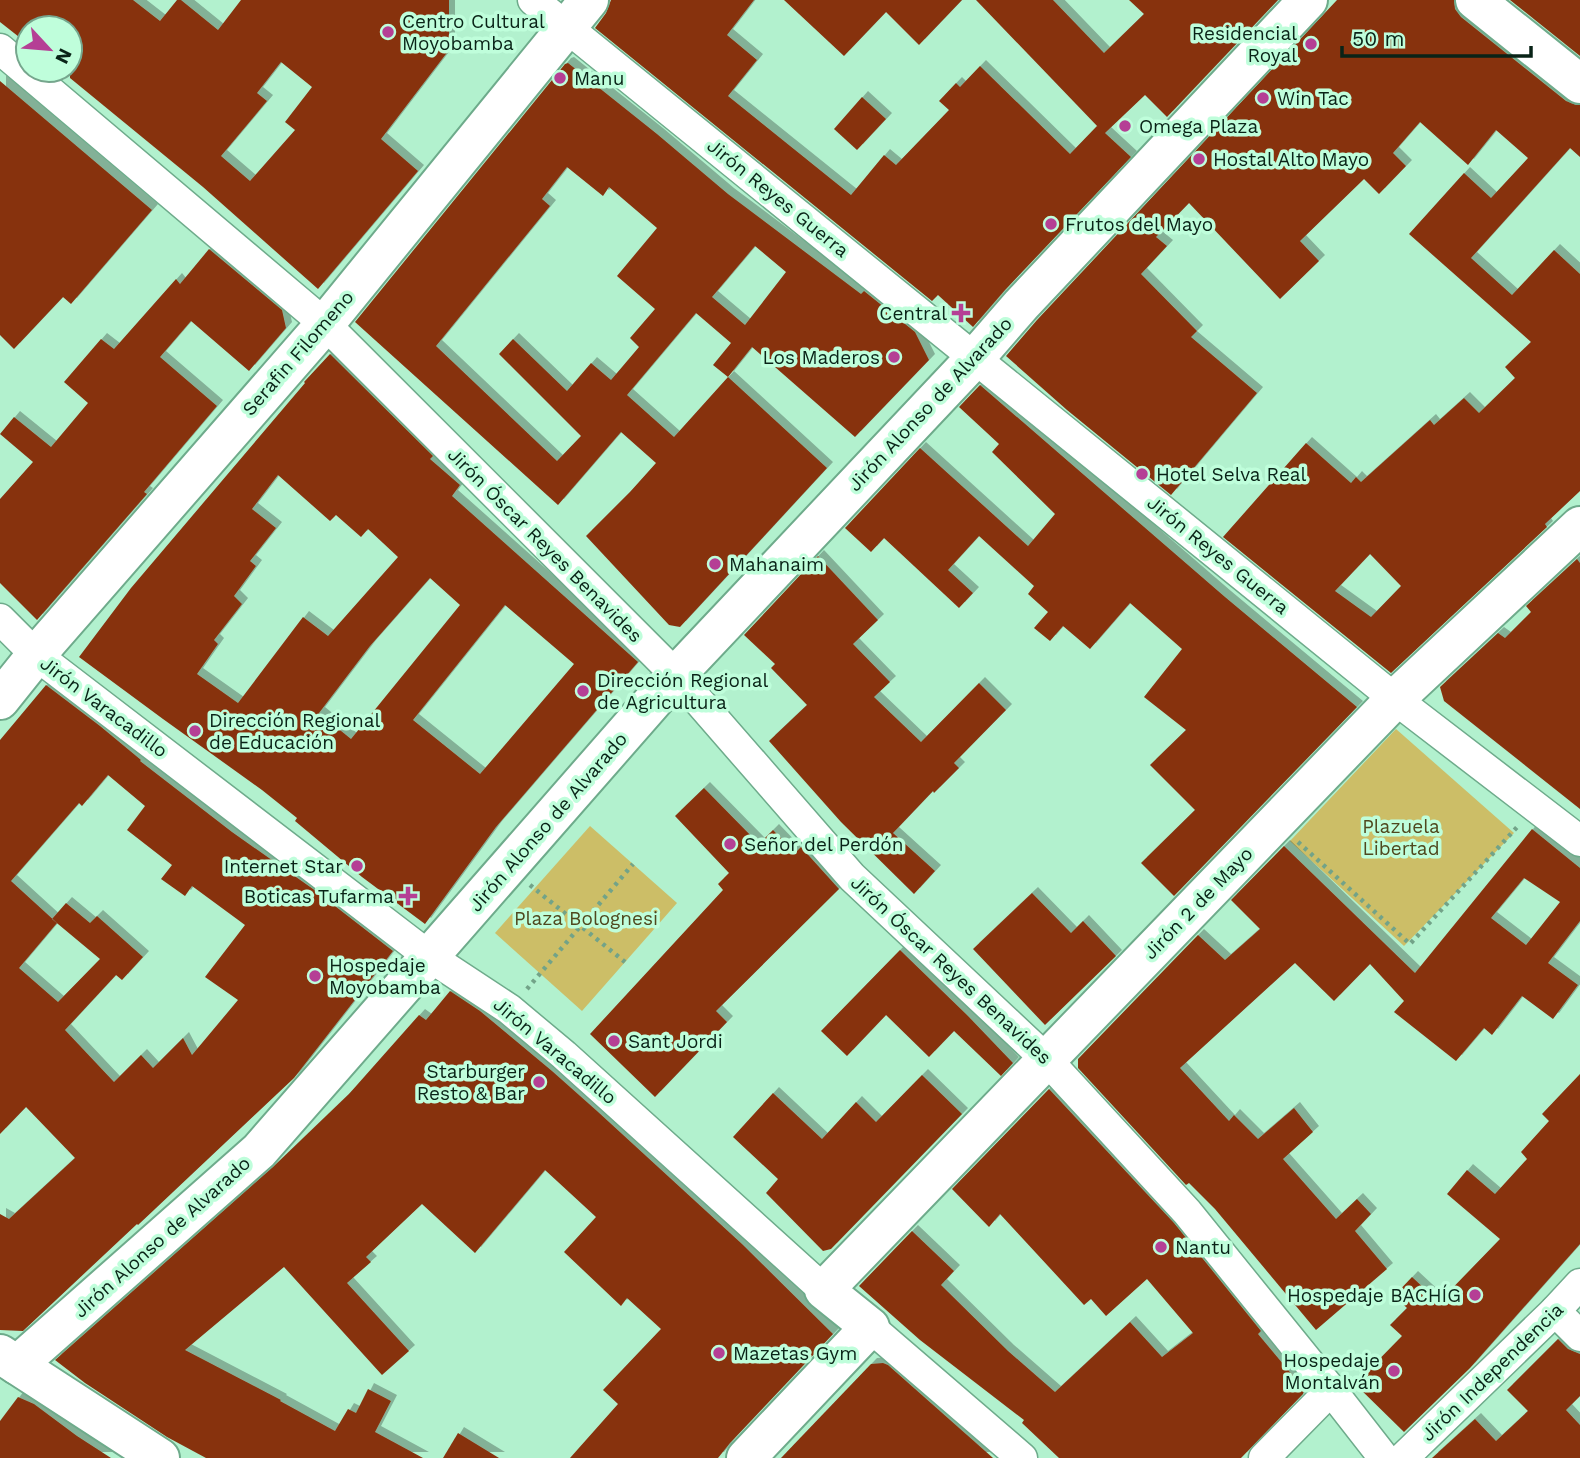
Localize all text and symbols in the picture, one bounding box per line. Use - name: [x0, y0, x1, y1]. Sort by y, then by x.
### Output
- place label: Centro Cultural Moyobamba: [402, 10, 545, 55]
- north arrow: [14, 14, 84, 84]
- scale bar: [1342, 14, 1531, 58]
- place label: Residencial Royal: [1192, 22, 1297, 67]
- marker: Centro Cultural Moyobamba: [380, 24, 396, 40]
- text: 50 m: [1352, 26, 1404, 51]
- marker: Residencial Royal: [1303, 36, 1319, 52]
- text: N: [50, 45, 77, 68]
- place label: Manu: [574, 67, 624, 90]
- marker: Manu: [552, 70, 568, 86]
- place label: Win Tac: [1277, 87, 1349, 110]
- marker: Win Tac: [1255, 90, 1271, 106]
- place label: Omega Plaza: [1139, 115, 1258, 138]
- marker: Omega Plaza: [1117, 118, 1133, 134]
- street label: Jirón Reyes Guerra: [703, 134, 854, 262]
- place label: Hostal Alto Mayo: [1213, 148, 1369, 171]
- marker: Hostal Alto Mayo: [1191, 151, 1207, 167]
- place label: Frutos del Mayo: [1065, 213, 1213, 236]
- marker: Frutos del Mayo: [1043, 216, 1059, 232]
- street label: Serafin Filomeno: [237, 286, 359, 420]
- place label: Central: [879, 302, 947, 325]
- marker: Central: [953, 305, 969, 321]
- street label: Jirón Alonso de Alvarado: [843, 312, 1017, 496]
- place label: Los Maderos: [762, 346, 880, 369]
- marker: Los Maderos: [886, 349, 902, 365]
- street label: Jirón Óscar Reyes Benavides: [443, 443, 647, 647]
- place label: Hotel Selva Real: [1156, 463, 1307, 486]
- marker: Hotel Selva Real: [1134, 466, 1150, 482]
- street label: Jirón Reyes Guerra: [1143, 491, 1294, 619]
- place label: Mahanaim: [729, 553, 824, 576]
- marker: Mahanaim: [707, 556, 723, 572]
- street label: Jirón Varacadillo: [36, 652, 172, 762]
- place label: Dirección Regional de Agricultura: [597, 669, 768, 714]
- marker: Dirección Regional de Agricultura: [575, 683, 591, 699]
- place label: Dirección Regional de Educación: [209, 709, 380, 754]
- marker: Dirección Regional de Educación: [187, 723, 203, 739]
- street label: Jirón Alonso de Alvarado: [464, 728, 632, 916]
- park label: Plazuela Libertad: [1362, 815, 1440, 860]
- place label: Señor del Perdón: [744, 833, 904, 856]
- marker: Señor del Perdón: [722, 836, 738, 852]
- street label: Jirón 2 de Mayo: [1139, 842, 1257, 964]
- place label: Internet Star: [224, 855, 343, 878]
- marker: Internet Star: [349, 858, 365, 874]
- street label: Jirón Óscar Reyes Benavides: [846, 871, 1056, 1069]
- place label: Boticas Tufarma: [244, 885, 394, 908]
- marker: Boticas Tufarma: [400, 888, 416, 904]
- park label: Plaza Bolognesi: [514, 907, 658, 930]
- place label: Hospedaje Moyobamba: [329, 954, 441, 999]
- marker: Hospedaje Moyobamba: [307, 968, 323, 984]
- street label: Jirón Varacadillo: [489, 993, 621, 1109]
- place label: Sant Jordi: [628, 1030, 723, 1053]
- marker: Sant Jordi: [606, 1033, 622, 1049]
- place label: Starburger Resto & Bar: [417, 1060, 525, 1105]
- marker: Starburger Resto & Bar: [531, 1074, 547, 1090]
- street label: Jirón Alonso de Alvarado: [69, 1152, 255, 1322]
- place label: Nantu: [1175, 1236, 1231, 1259]
- marker: Nantu: [1153, 1239, 1169, 1255]
- place label: Hospedaje BACHÍG: [1287, 1284, 1461, 1307]
- marker: Hospedaje BACHÍG: [1467, 1287, 1483, 1303]
- street label: Jirón Independencia: [1416, 1298, 1568, 1446]
- place label: Mazetas Gym: [733, 1342, 857, 1365]
- marker: Mazetas Gym: [711, 1345, 727, 1361]
- place label: Hospedaje Montalván: [1283, 1349, 1380, 1394]
- marker: Hospedaje Montalván: [1386, 1363, 1402, 1379]

